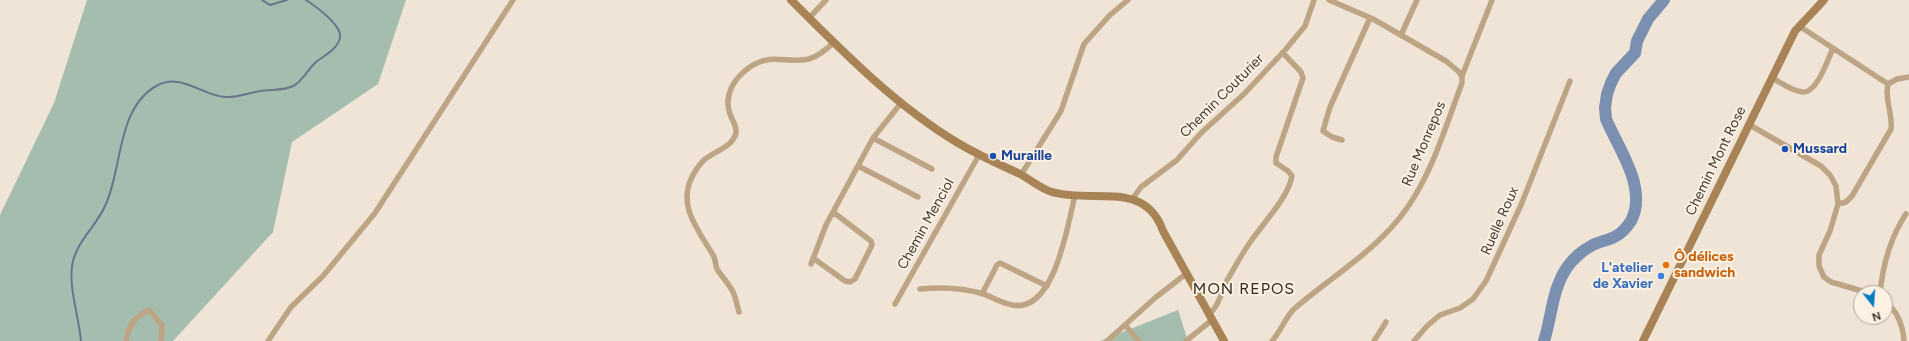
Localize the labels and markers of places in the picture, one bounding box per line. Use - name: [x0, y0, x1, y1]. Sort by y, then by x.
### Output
- place label: Mussard: [1793, 141, 1847, 157]
- marker: Mussard: [1780, 144, 1790, 154]
- place label: Muraille: [1001, 148, 1052, 164]
- marker: Muraille: [988, 151, 998, 161]
- place label: Ô délices sandwich: [1674, 249, 1735, 282]
- place label: L'atelier de Xavier: [1593, 260, 1653, 292]
- marker: Ô délices sandwich: [1661, 260, 1671, 270]
- marker: L'atelier de Xavier: [1656, 271, 1666, 281]

